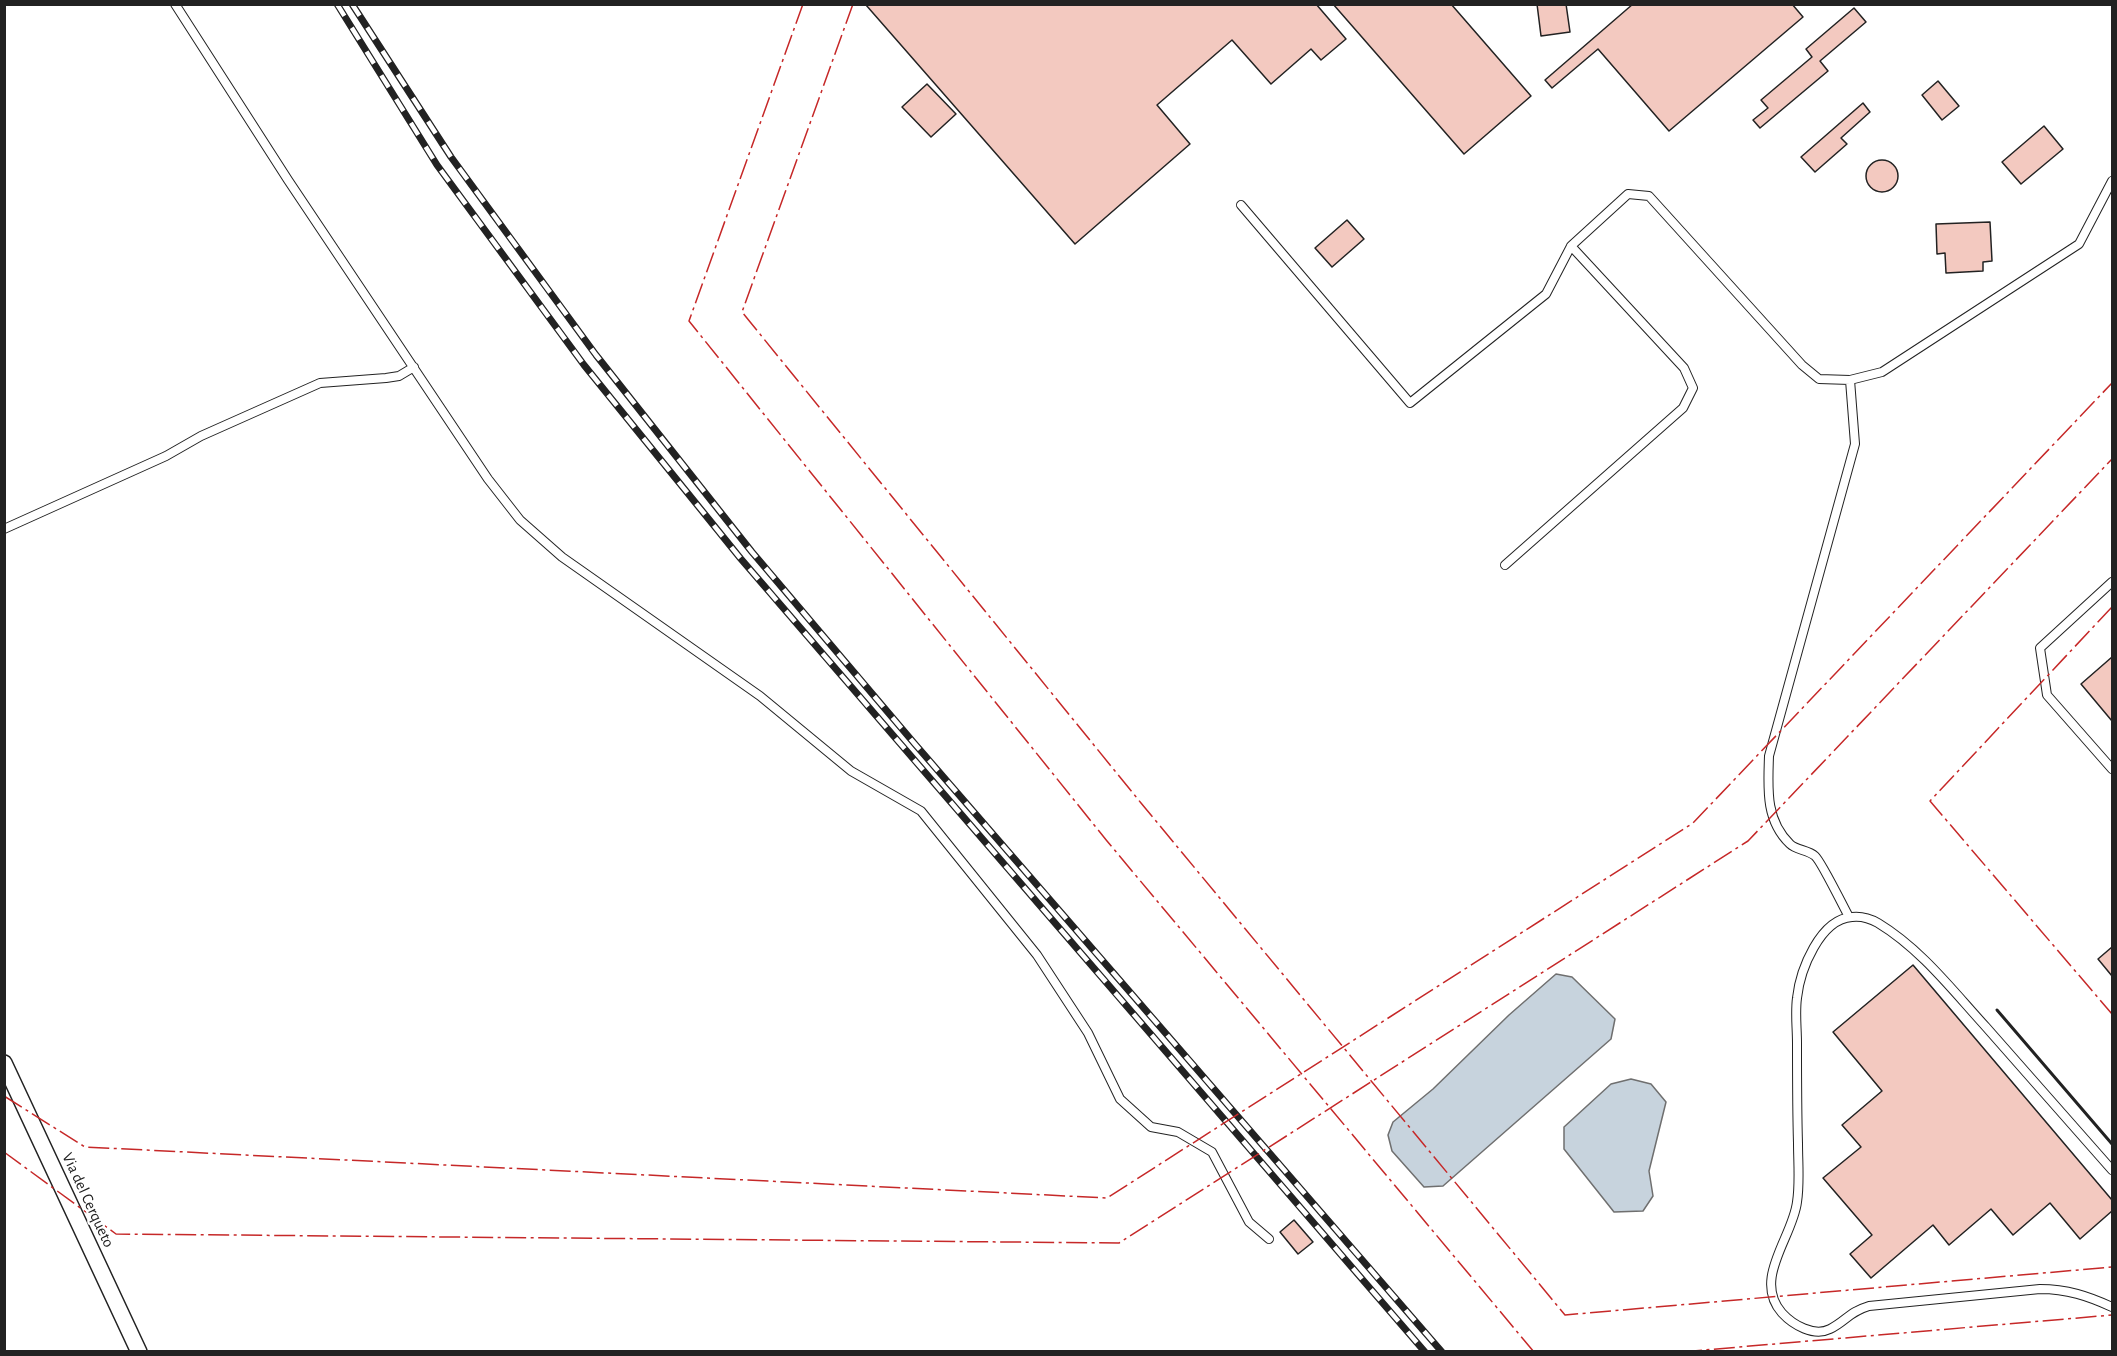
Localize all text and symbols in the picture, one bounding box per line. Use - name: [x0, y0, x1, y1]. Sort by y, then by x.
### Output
- street label: Via del Cerqueto: [58, 1150, 118, 1250]

